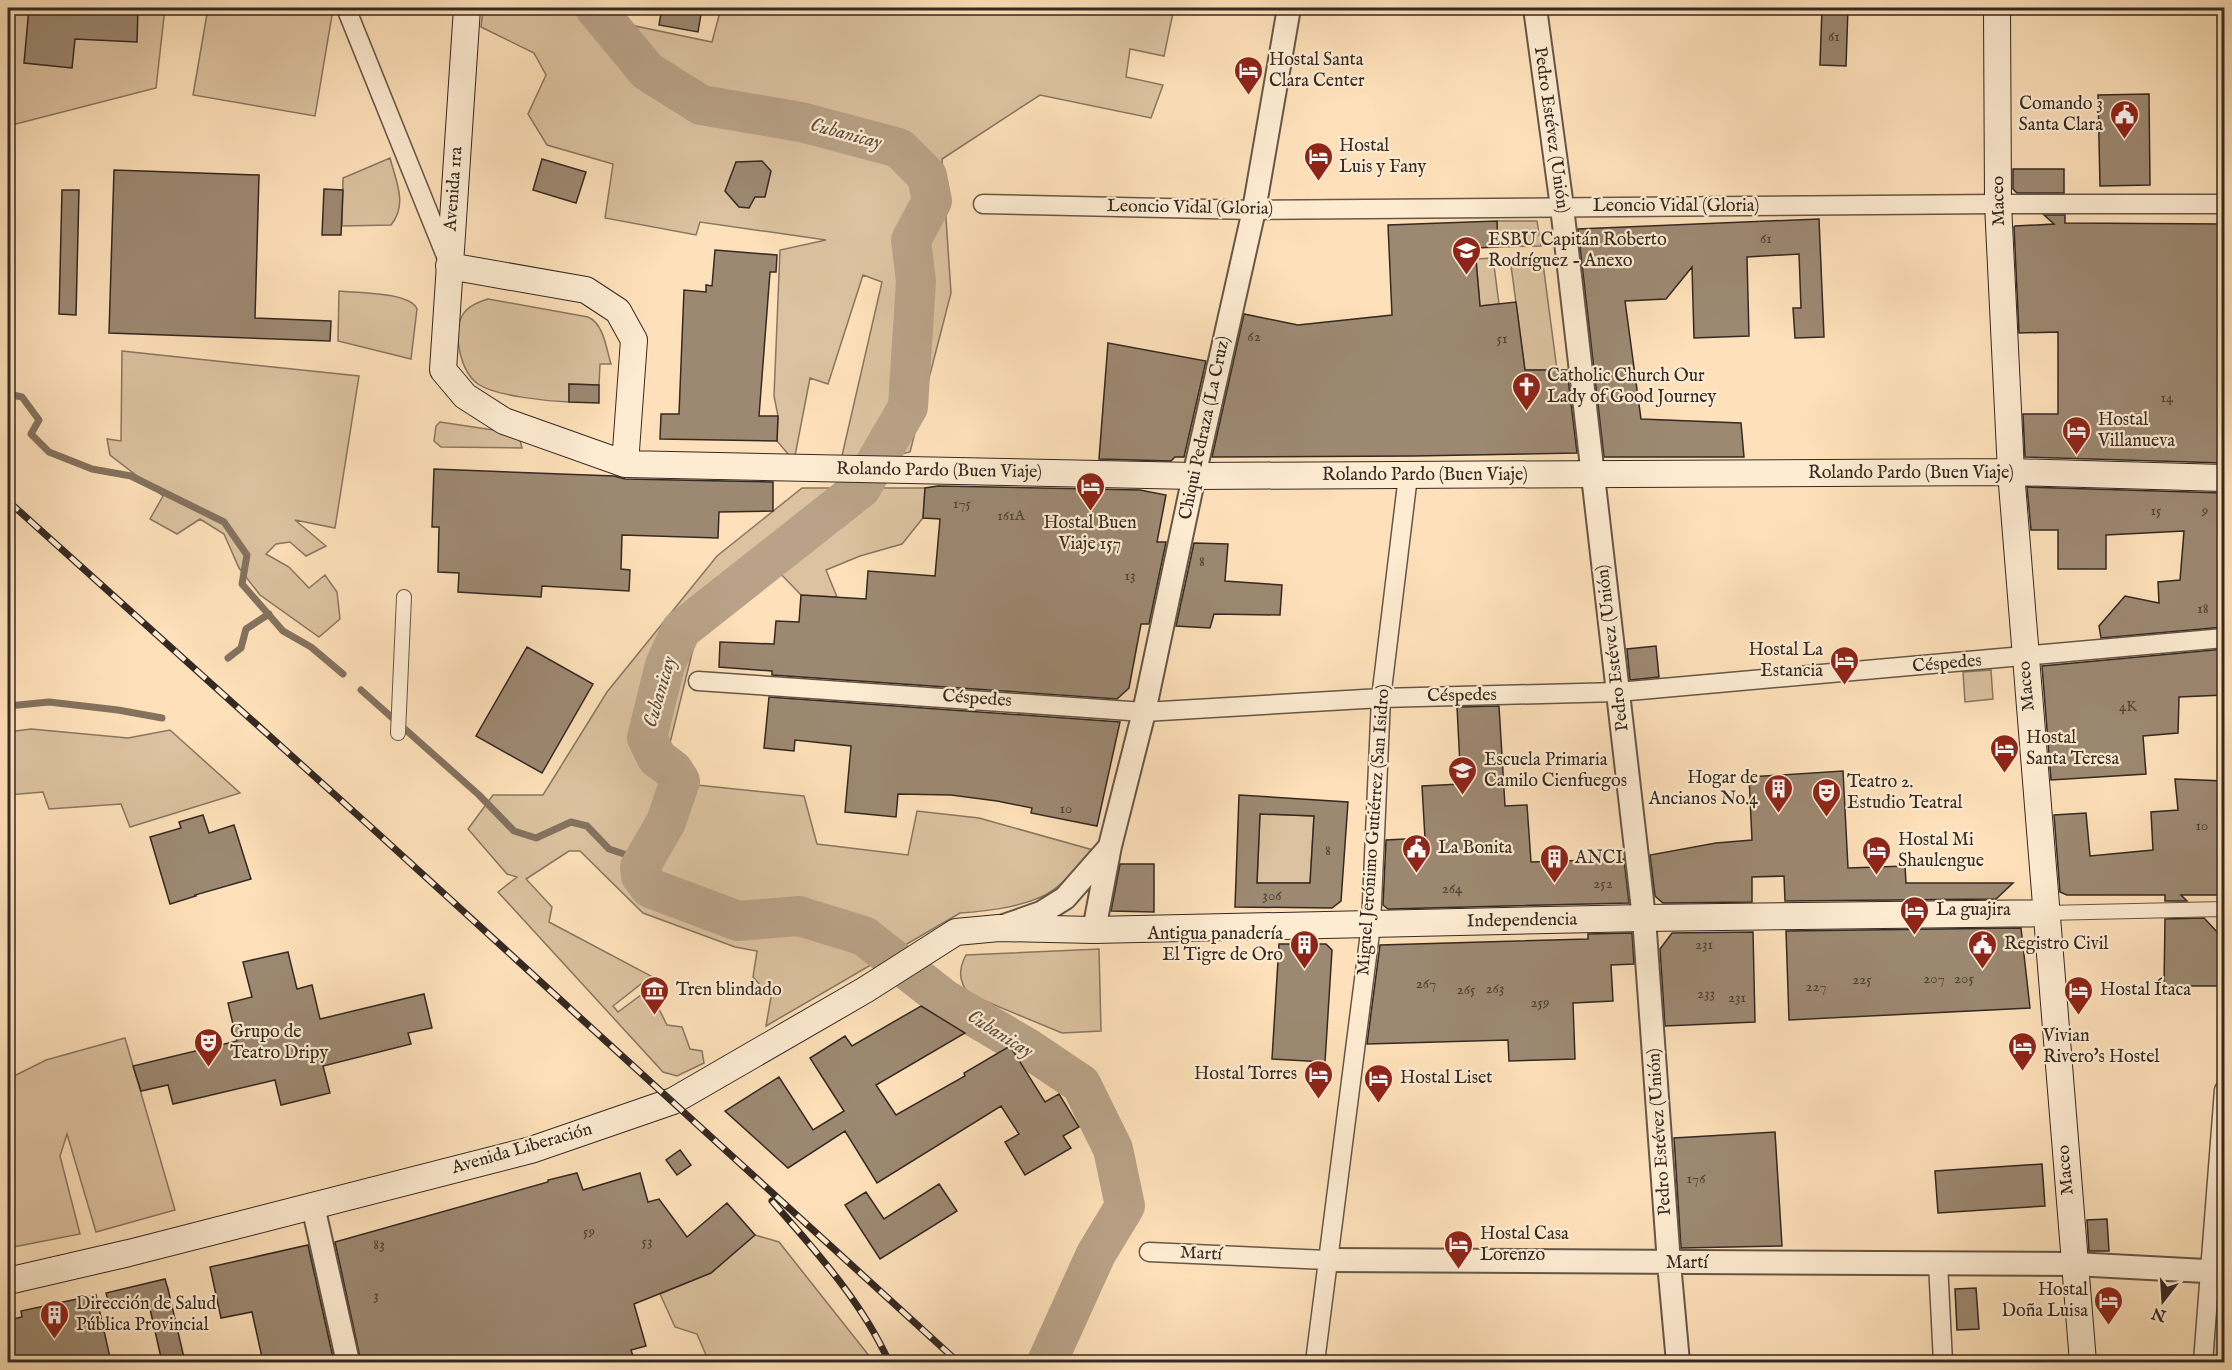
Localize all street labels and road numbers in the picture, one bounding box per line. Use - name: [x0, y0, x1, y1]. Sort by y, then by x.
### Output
- street label: Pedro Estévez (Unión): [1528, 45, 1574, 215]
- street label: Avenida 1ra: [440, 146, 468, 233]
- street label: Maceo: [1987, 175, 2011, 226]
- street label: Leoncio Vidal (Gloria): [1107, 195, 1273, 221]
- street label: Leoncio Vidal (Gloria): [1593, 195, 1759, 218]
- street label: Chiqui Pedraza (La Cruz): [1174, 334, 1236, 522]
- street label: Rolando Pardo (Buen Viaje): [836, 458, 1042, 484]
- street label: Rolando Pardo (Buen Viaje): [1808, 462, 2014, 485]
- street label: Rolando Pardo (Buen Viaje): [1322, 464, 1528, 487]
- street label: Pedro Estévez (Unión): [1591, 563, 1635, 733]
- street label: Céspedes: [1911, 650, 1983, 678]
- street label: Maceo: [2013, 660, 2041, 712]
- street label: Miguel Jerónimo Gutiérrez (San Isidro): [1352, 683, 1396, 977]
- street label: Céspedes: [1427, 684, 1497, 708]
- street label: Céspedes: [941, 685, 1013, 713]
- street label: Independencia: [1467, 909, 1578, 933]
- street label: Pedro Estévez (Unión): [1643, 1048, 1677, 1216]
- street label: Avenida Liberación: [448, 1118, 595, 1180]
- street label: Maceo: [2052, 1144, 2080, 1196]
- street label: Martí: [1179, 1241, 1224, 1267]
- street label: Martí: [1666, 1252, 1709, 1275]

